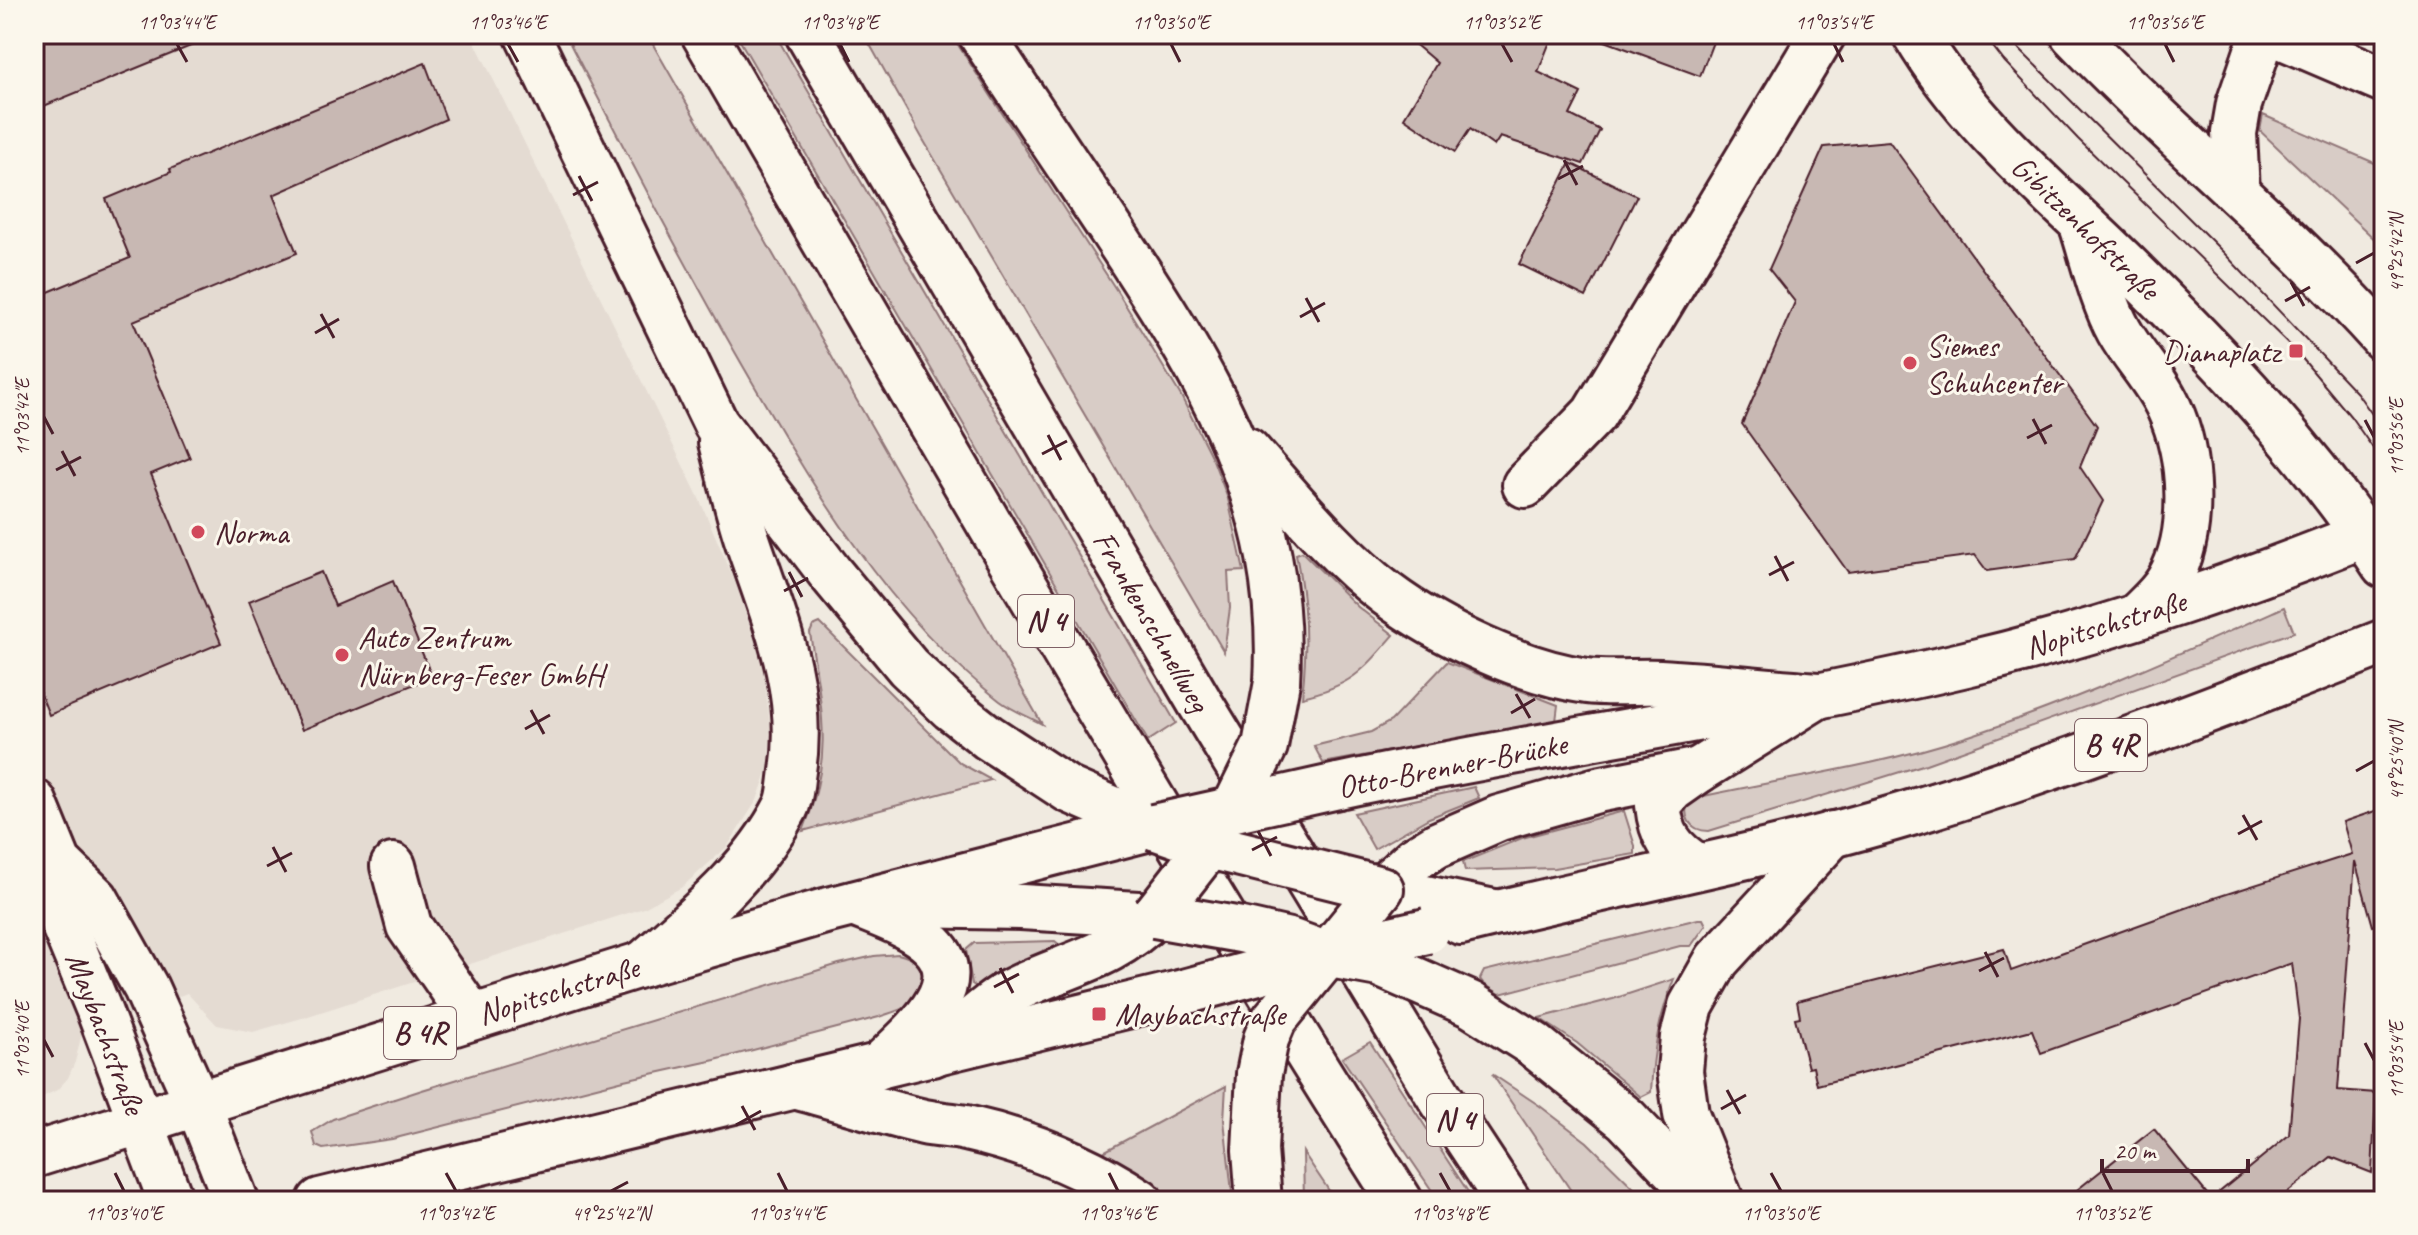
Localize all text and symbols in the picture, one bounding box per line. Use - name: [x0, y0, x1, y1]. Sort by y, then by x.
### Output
- text: 11°03'44"E: [138, 10, 218, 35]
- text: 11°03'46"E: [469, 10, 549, 35]
- text: 11°03'48"E: [801, 10, 881, 35]
- text: 11°03'50"E: [1132, 10, 1212, 35]
- text: 11°03'52"E: [1463, 10, 1543, 35]
- text: 11°03'54"E: [1795, 10, 1875, 35]
- text: 11°03'56"E: [2126, 10, 2206, 35]
- street label: Gibitzenhofstraße: [2003, 146, 2171, 310]
- text: 49°25'42"N: [2384, 211, 2409, 292]
- place label: Siemes Schuhcenter: [1926, 325, 2065, 403]
- place label: Dianaplatz: [2163, 331, 2283, 372]
- marker: Dianaplatz: [2287, 342, 2305, 360]
- marker: Siemes Schuhcenter: [1901, 354, 1919, 372]
- text: 11°03'42"E: [10, 376, 35, 456]
- text: 11°03'56"E: [2384, 396, 2409, 476]
- place label: Norma: [214, 512, 291, 553]
- marker: Norma: [189, 523, 207, 541]
- street label: Frankenschnellweg: [1083, 524, 1221, 720]
- street label: Nopitschstraße: [2020, 580, 2193, 668]
- road number: N 4: [1018, 595, 1074, 647]
- place label: Auto Zentrum Nürnberg-Feser GmbH: [358, 617, 608, 695]
- marker: Auto Zentrum Nürnberg-Feser GmbH: [333, 646, 351, 664]
- road number: B 4R: [2075, 719, 2147, 771]
- text: 49°25'40"N: [2384, 719, 2409, 800]
- street label: Otto-Brenner-Brücke: [1334, 723, 1573, 808]
- street label: Maybachstraße: [56, 946, 156, 1122]
- street label: Nopitschstraße: [473, 946, 646, 1034]
- place label: Maybachstraße: [1115, 994, 1288, 1035]
- text: 11°03'40"E: [10, 999, 35, 1079]
- marker: Maybachstraße: [1090, 1005, 1108, 1023]
- road number: B 4R: [384, 1007, 456, 1059]
- text: 11°03'54"E: [2384, 1019, 2409, 1099]
- road number: N 4: [1427, 1094, 1483, 1146]
- scale bar: [2102, 1123, 2248, 1173]
- text: 20 m: [2114, 1136, 2157, 1166]
- text: 11°03'40"E: [85, 1201, 165, 1226]
- text: 11°03'42"E: [417, 1201, 497, 1226]
- text: 49°25'42"N: [572, 1201, 653, 1226]
- text: 11°03'44"E: [748, 1201, 828, 1226]
- text: 11°03'46"E: [1079, 1201, 1159, 1226]
- text: 11°03'48"E: [1411, 1201, 1491, 1226]
- text: 11°03'50"E: [1742, 1201, 1822, 1226]
- text: 11°03'52"E: [2073, 1201, 2153, 1226]

